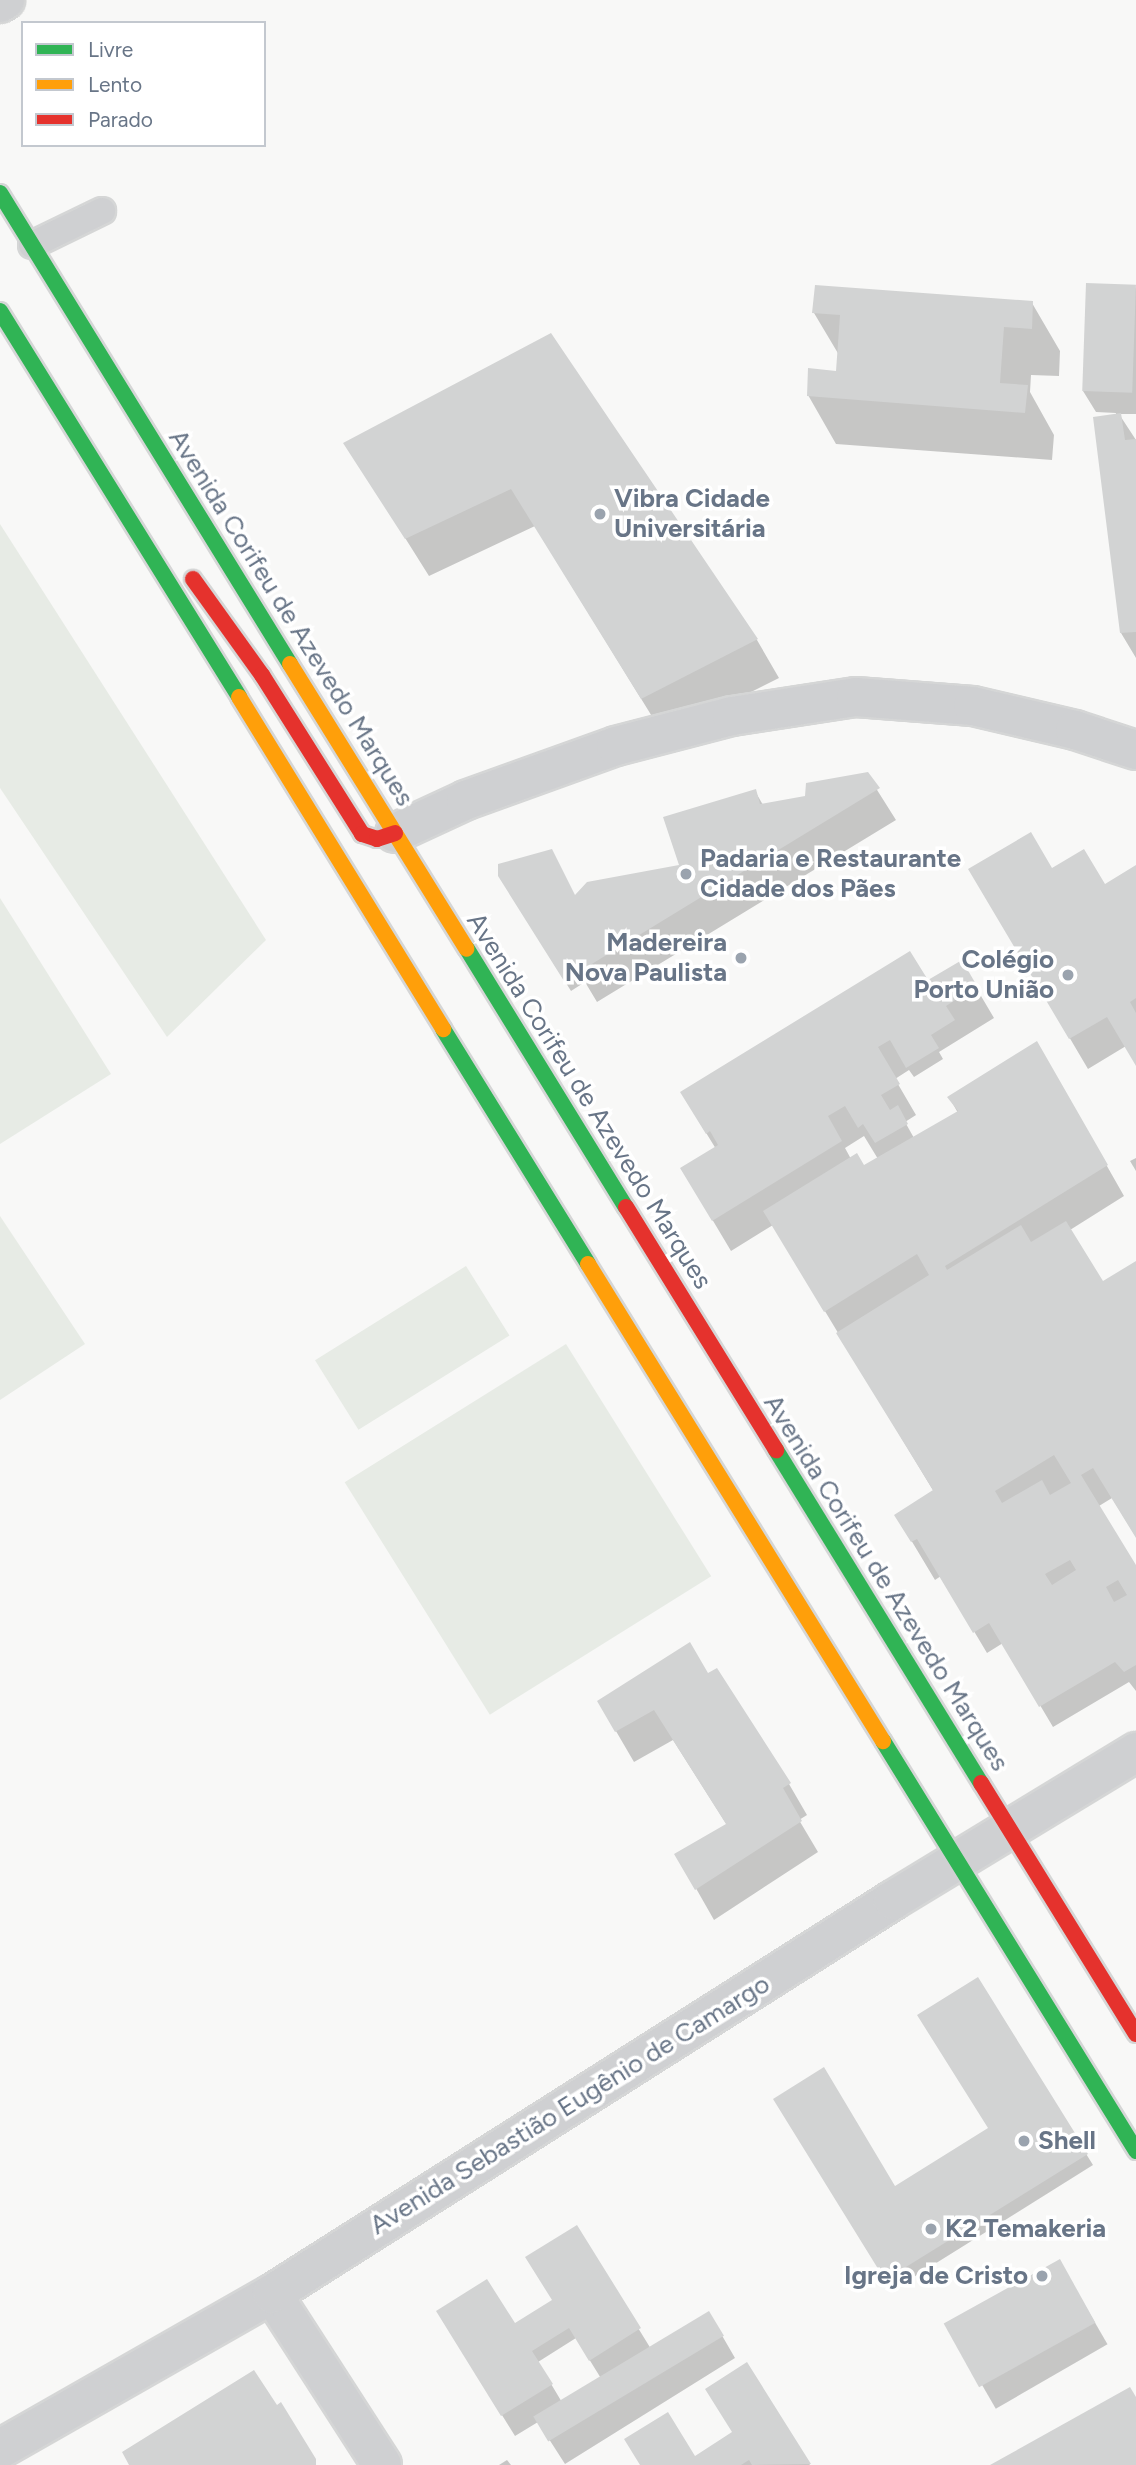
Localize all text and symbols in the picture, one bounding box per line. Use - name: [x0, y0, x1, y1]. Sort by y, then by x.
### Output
- legend: [21, 21, 266, 147]
- text: Livre: [88, 37, 133, 62]
- text: Lento: [88, 72, 142, 97]
- text: Parado: [88, 107, 153, 132]
- street label: Avenida Corifeu de Azevedo Marques: [162, 424, 420, 812]
- place label: Vibra Cidade Universitária: [614, 483, 770, 544]
- marker: Vibra Cidade Universitária: [592, 506, 608, 522]
- place label: Padaria e Restaurante Cidade dos Pães: [700, 843, 961, 904]
- marker: Padaria e Restaurante Cidade dos Pães: [678, 866, 694, 882]
- street label: Avenida Corifeu de Azevedo Marques: [460, 907, 718, 1295]
- place label: Madereira Nova Paulista: [565, 927, 727, 988]
- place label: Colégio Porto União: [913, 944, 1054, 1006]
- marker: Madereira Nova Paulista: [733, 950, 749, 966]
- marker: Colégio Porto União: [1060, 967, 1076, 983]
- street label: Avenida Corifeu de Azevedo Marques: [757, 1389, 1015, 1777]
- street label: Avenida Sebastião Eugênio de Camargo: [364, 1968, 776, 2242]
- place label: Shell: [1038, 2125, 1096, 2157]
- marker: Shell: [1016, 2133, 1032, 2149]
- place label: K2 Temakeria: [945, 2213, 1106, 2245]
- marker: K2 Temakeria: [923, 2221, 939, 2237]
- place label: Igreja de Cristo: [844, 2260, 1028, 2292]
- marker: Igreja de Cristo: [1034, 2268, 1050, 2284]

